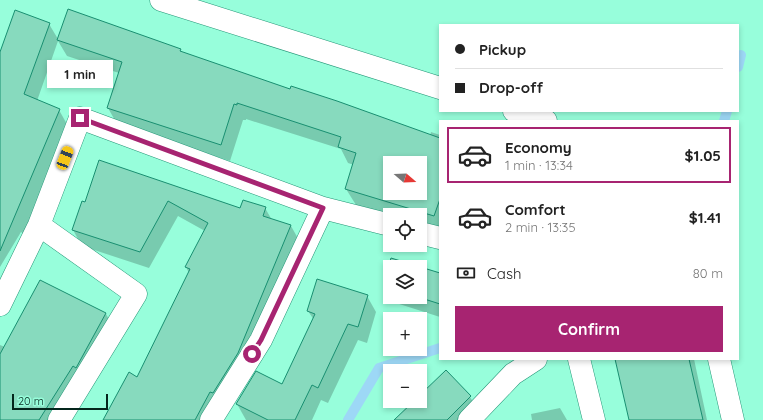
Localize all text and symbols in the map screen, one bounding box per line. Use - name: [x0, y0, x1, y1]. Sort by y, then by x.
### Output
- text: Pickup: [479, 40, 526, 59]
- callout: 1 min: [47, 60, 113, 88]
- text: 1 min: [64, 66, 96, 82]
- text: Drop-off: [479, 78, 543, 97]
- route end: [71, 109, 89, 127]
- icon: car: [457, 137, 493, 173]
- text: Economy: [505, 138, 572, 157]
- car: [55, 145, 75, 171]
- text: $1.05: [685, 146, 721, 165]
- north arrow: [383, 156, 427, 200]
- map controls: [383, 156, 427, 408]
- text: 1 min · 13:34: [505, 157, 573, 173]
- icon: car: [457, 199, 493, 235]
- text: Comfort: [505, 200, 566, 219]
- button: locate: [383, 208, 427, 252]
- text: $1.41: [689, 208, 721, 227]
- text: 2 min · 13:35: [505, 219, 576, 235]
- button: layers: [383, 260, 427, 304]
- icon: cash: [455, 262, 477, 284]
- text: Cash: [487, 264, 521, 283]
- text: 80 m: [693, 265, 723, 281]
- button: Confirm: [455, 306, 723, 352]
- button: +: [383, 312, 427, 356]
- route start: [243, 345, 261, 363]
- button: −: [383, 364, 427, 408]
- scale bar: [12, 392, 108, 411]
- text: 20 m: [18, 394, 44, 408]

